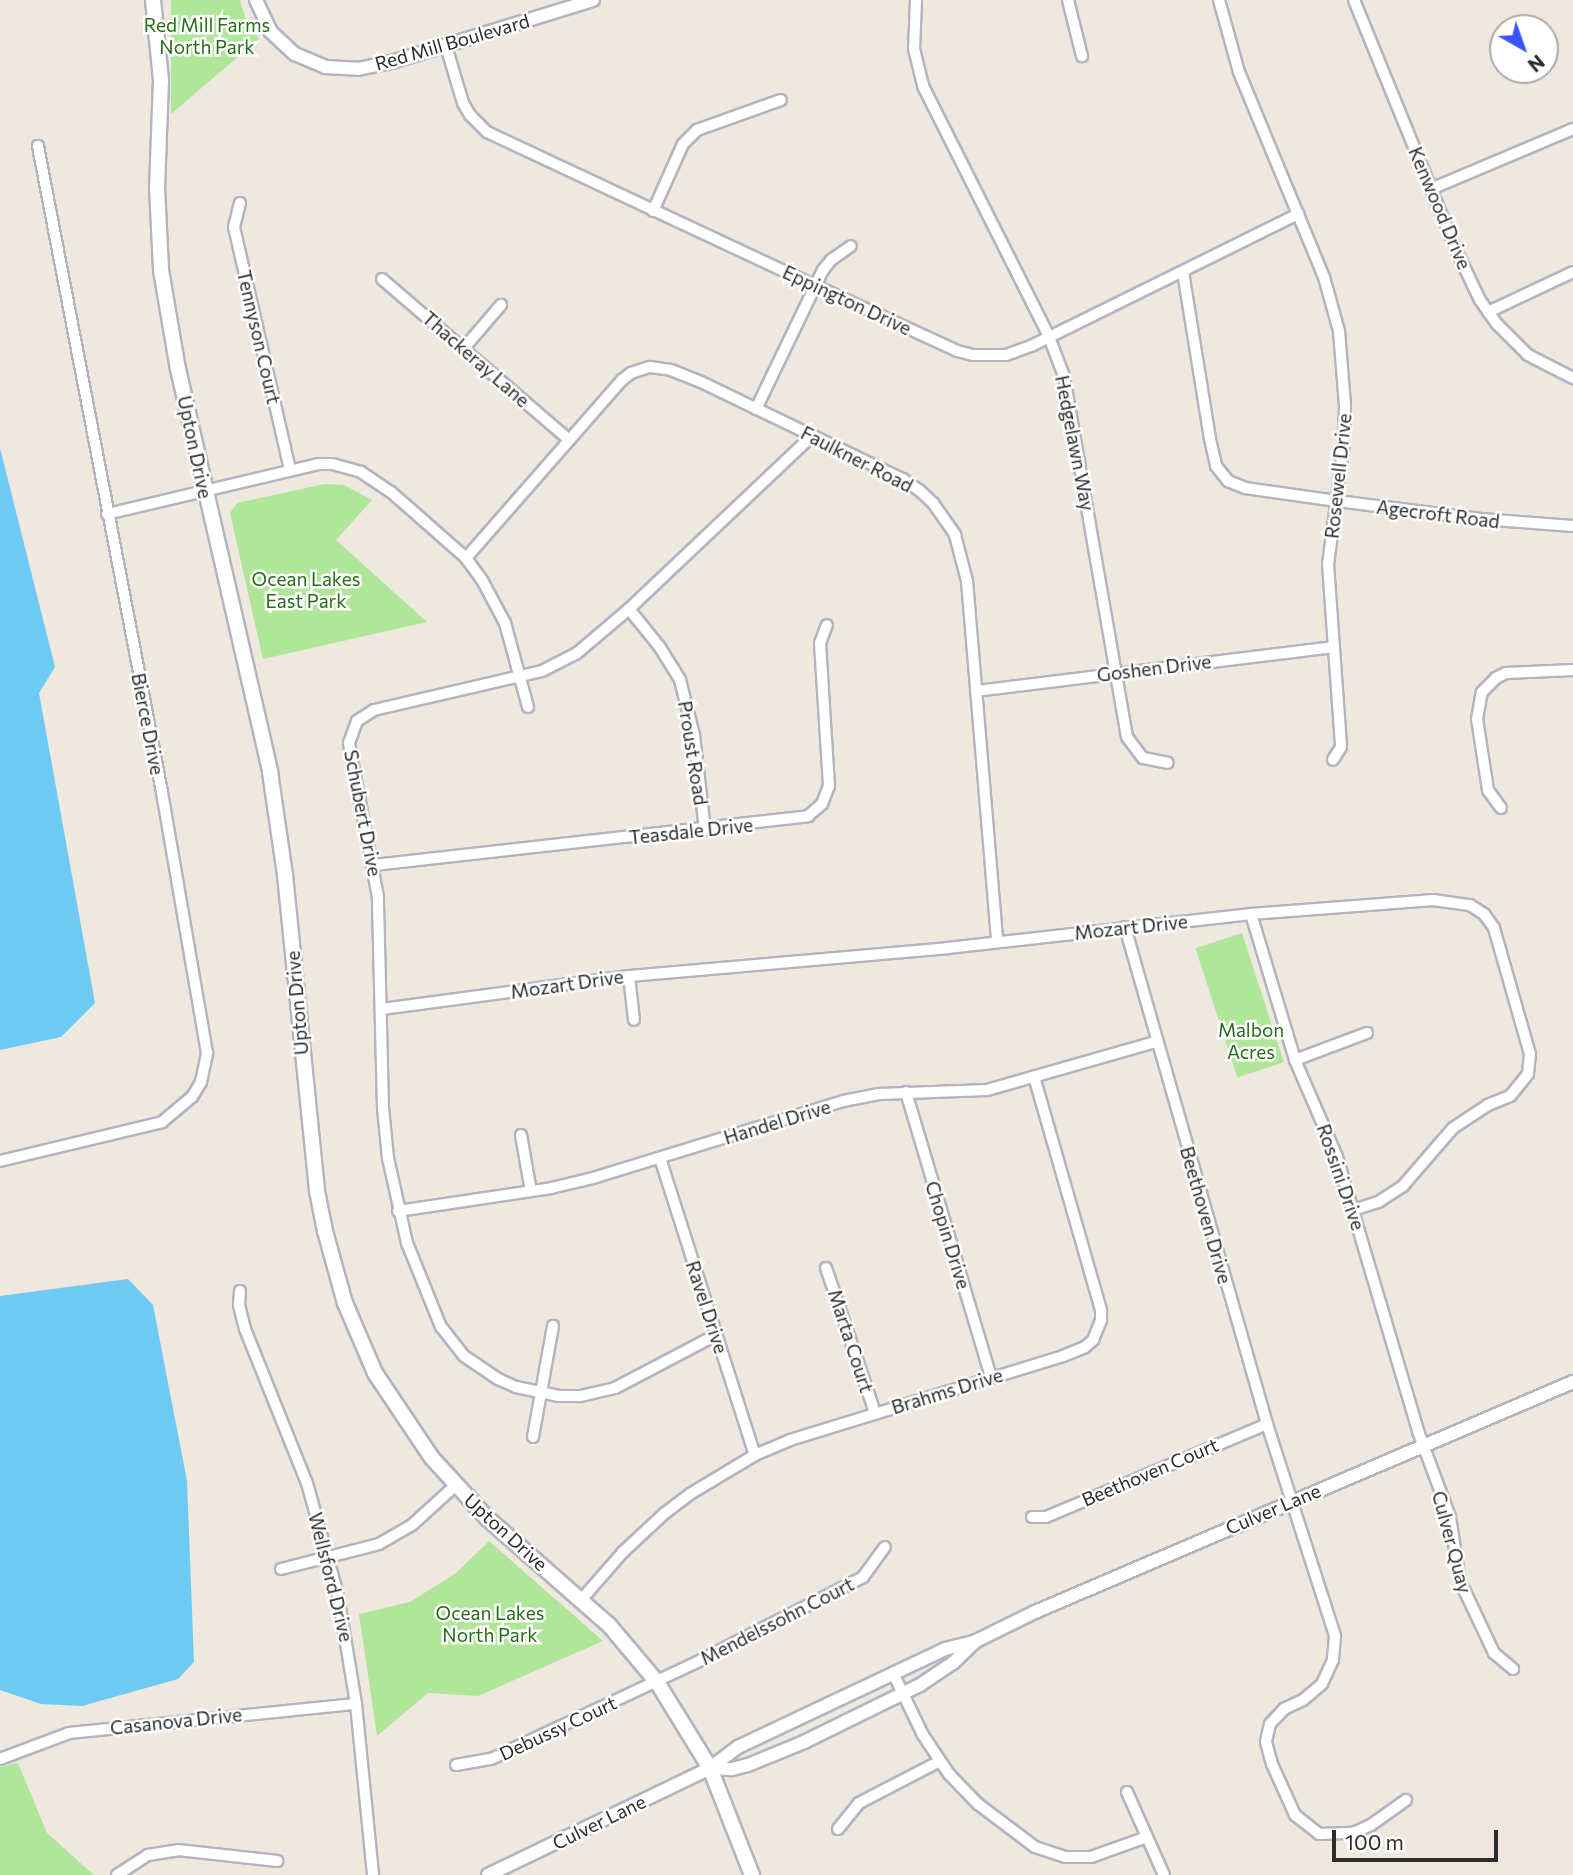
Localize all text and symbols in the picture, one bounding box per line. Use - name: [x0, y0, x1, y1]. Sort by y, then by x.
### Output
- street label: Red Mill Boulevard: [372, 9, 532, 75]
- park label: Red Mill Farms North Park: [144, 14, 270, 58]
- north arrow: [1489, 14, 1559, 84]
- text: N: [1524, 51, 1549, 77]
- street label: Kenwood Drive: [1404, 143, 1476, 273]
- street label: Eppington Drive: [779, 260, 915, 340]
- street label: Tennyson Court: [232, 268, 286, 406]
- street label: Thackeray Lane: [418, 306, 534, 412]
- street label: Hedgelawn Way: [1051, 373, 1099, 513]
- street label: Upton Drive: [173, 394, 217, 500]
- street label: Rosewell Drive: [1320, 412, 1356, 540]
- street label: Faulkner Road: [797, 421, 917, 497]
- street label: Agecroft Road: [1375, 495, 1501, 533]
- park label: Ocean Lakes East Park: [252, 568, 360, 612]
- street label: Goshen Drive: [1096, 650, 1212, 686]
- street label: Bierce Drive: [127, 671, 169, 777]
- street label: Proust Road: [673, 699, 713, 807]
- street label: Schubert Drive: [340, 748, 386, 878]
- street label: Teasdale Drive: [628, 813, 754, 849]
- street label: Mozart Drive: [1073, 910, 1189, 944]
- street label: Upton Drive: [281, 950, 313, 1056]
- street label: Mozart Drive: [509, 965, 625, 1003]
- park label: Malbon Acres: [1218, 1019, 1284, 1063]
- street label: Handel Drive: [721, 1095, 833, 1149]
- street label: Rossini Drive: [1312, 1121, 1370, 1233]
- street label: Beethoven Drive: [1176, 1144, 1236, 1286]
- street label: Chopin Drive: [921, 1178, 975, 1292]
- street label: Ravel Drive: [681, 1258, 733, 1356]
- street label: Marta Court: [824, 1286, 878, 1396]
- street label: Brahms Drive: [889, 1363, 1005, 1419]
- street label: Beethoven Court: [1078, 1433, 1222, 1511]
- street label: Culver Lane: [1222, 1479, 1324, 1539]
- street label: Culver Quay: [1427, 1488, 1477, 1596]
- street label: Upton Drive: [460, 1489, 552, 1575]
- street label: Wellsford Drive: [304, 1510, 358, 1644]
- street label: Mendelssohn Court: [696, 1572, 858, 1670]
- park label: Ocean Lakes North Park: [436, 1602, 544, 1646]
- street label: Debussy Court: [496, 1691, 620, 1765]
- street label: Casanova Drive: [109, 1703, 243, 1739]
- street label: Culver Lane: [549, 1790, 649, 1854]
- scale bar: [1335, 1815, 1501, 1859]
- text: 100 m: [1345, 1829, 1404, 1854]

